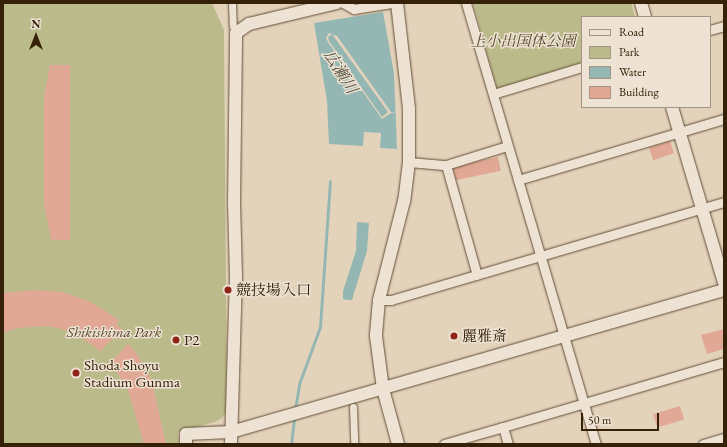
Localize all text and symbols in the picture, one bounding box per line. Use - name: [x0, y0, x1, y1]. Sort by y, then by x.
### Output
- north arrow: [16, 16, 56, 56]
- legend: [581, 16, 711, 108]
- text: N: [32, 17, 40, 31]
- text: Road: [619, 24, 644, 40]
- park label: 上小出国体公園: [471, 32, 575, 50]
- text: Park: [619, 44, 639, 60]
- water label: 広瀬川: [319, 47, 361, 97]
- text: Water: [619, 64, 646, 80]
- text: Building: [619, 84, 659, 100]
- place label: 競技場入口: [236, 281, 311, 299]
- marker: 競技場入口: [223, 285, 233, 295]
- park label: Shikishima Park: [67, 323, 161, 341]
- place label: 麗雅斎: [462, 327, 507, 345]
- place label: P2: [184, 331, 199, 349]
- marker: 麗雅斎: [449, 331, 459, 341]
- marker: P2: [171, 335, 181, 345]
- place label: Shoda Shoyu Stadium Gunma: [84, 355, 180, 390]
- marker: Shoda Shoyu Stadium Gunma: [71, 368, 81, 378]
- scale bar: [583, 405, 661, 431]
- text: 50 m: [588, 412, 611, 428]

